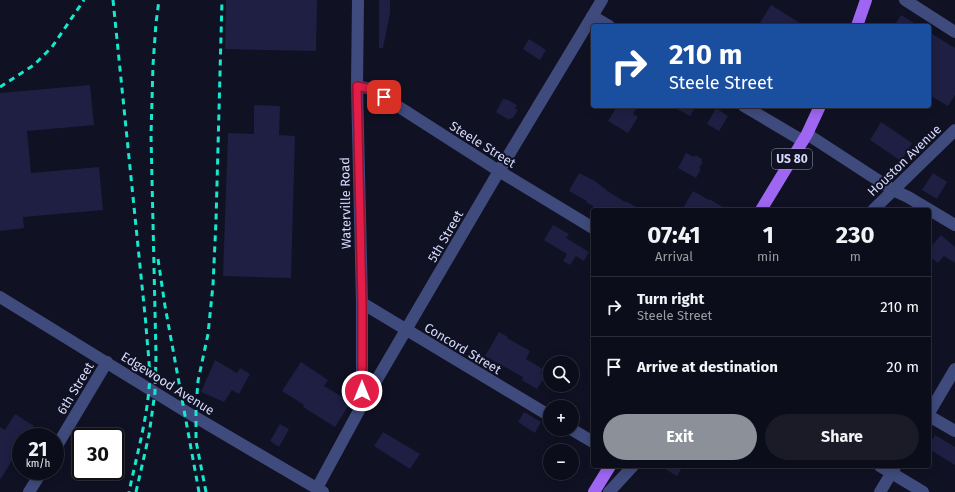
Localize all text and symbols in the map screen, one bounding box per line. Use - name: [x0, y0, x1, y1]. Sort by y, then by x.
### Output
- text: 210 m: [669, 38, 743, 71]
- icon: right: [603, 40, 655, 92]
- text: Steele Street: [669, 72, 773, 94]
- pin: [367, 80, 401, 114]
- icon: arrive: [373, 86, 395, 108]
- street label: Steele Street: [447, 118, 519, 171]
- street label: Houston Avenue: [864, 121, 944, 199]
- road number: US 80: [772, 149, 812, 169]
- street label: Waterville Road: [337, 157, 354, 249]
- street label: 5th Street: [425, 207, 466, 265]
- text: 07:41: [647, 221, 701, 249]
- text: 1: [763, 221, 774, 249]
- text: 230: [836, 221, 875, 249]
- text: Arrival: [655, 249, 693, 264]
- text: min: [757, 249, 780, 264]
- text: m: [850, 249, 861, 264]
- text: Turn right: [637, 290, 704, 308]
- icon: right: [603, 296, 625, 318]
- text: 210 m: [880, 298, 919, 316]
- text: Steele Street: [637, 308, 712, 323]
- street label: Concord Street: [422, 320, 504, 377]
- street label: Edgewood Avenue: [118, 349, 217, 418]
- map controls: [543, 356, 579, 480]
- button: search: [543, 356, 579, 392]
- icon: arrive: [603, 356, 625, 378]
- text: Arrive at destination: [637, 358, 778, 376]
- text: 20 m: [886, 358, 919, 376]
- street label: 6th Street: [54, 359, 97, 417]
- position arrow: [341, 370, 383, 412]
- button: +: [543, 400, 579, 436]
- button: Exit: [603, 414, 757, 460]
- button: Share: [765, 414, 919, 460]
- speed limit sign: 30: [72, 428, 124, 480]
- text: 21: [28, 437, 48, 461]
- button: −: [543, 444, 579, 480]
- text: km/h: [26, 458, 50, 470]

